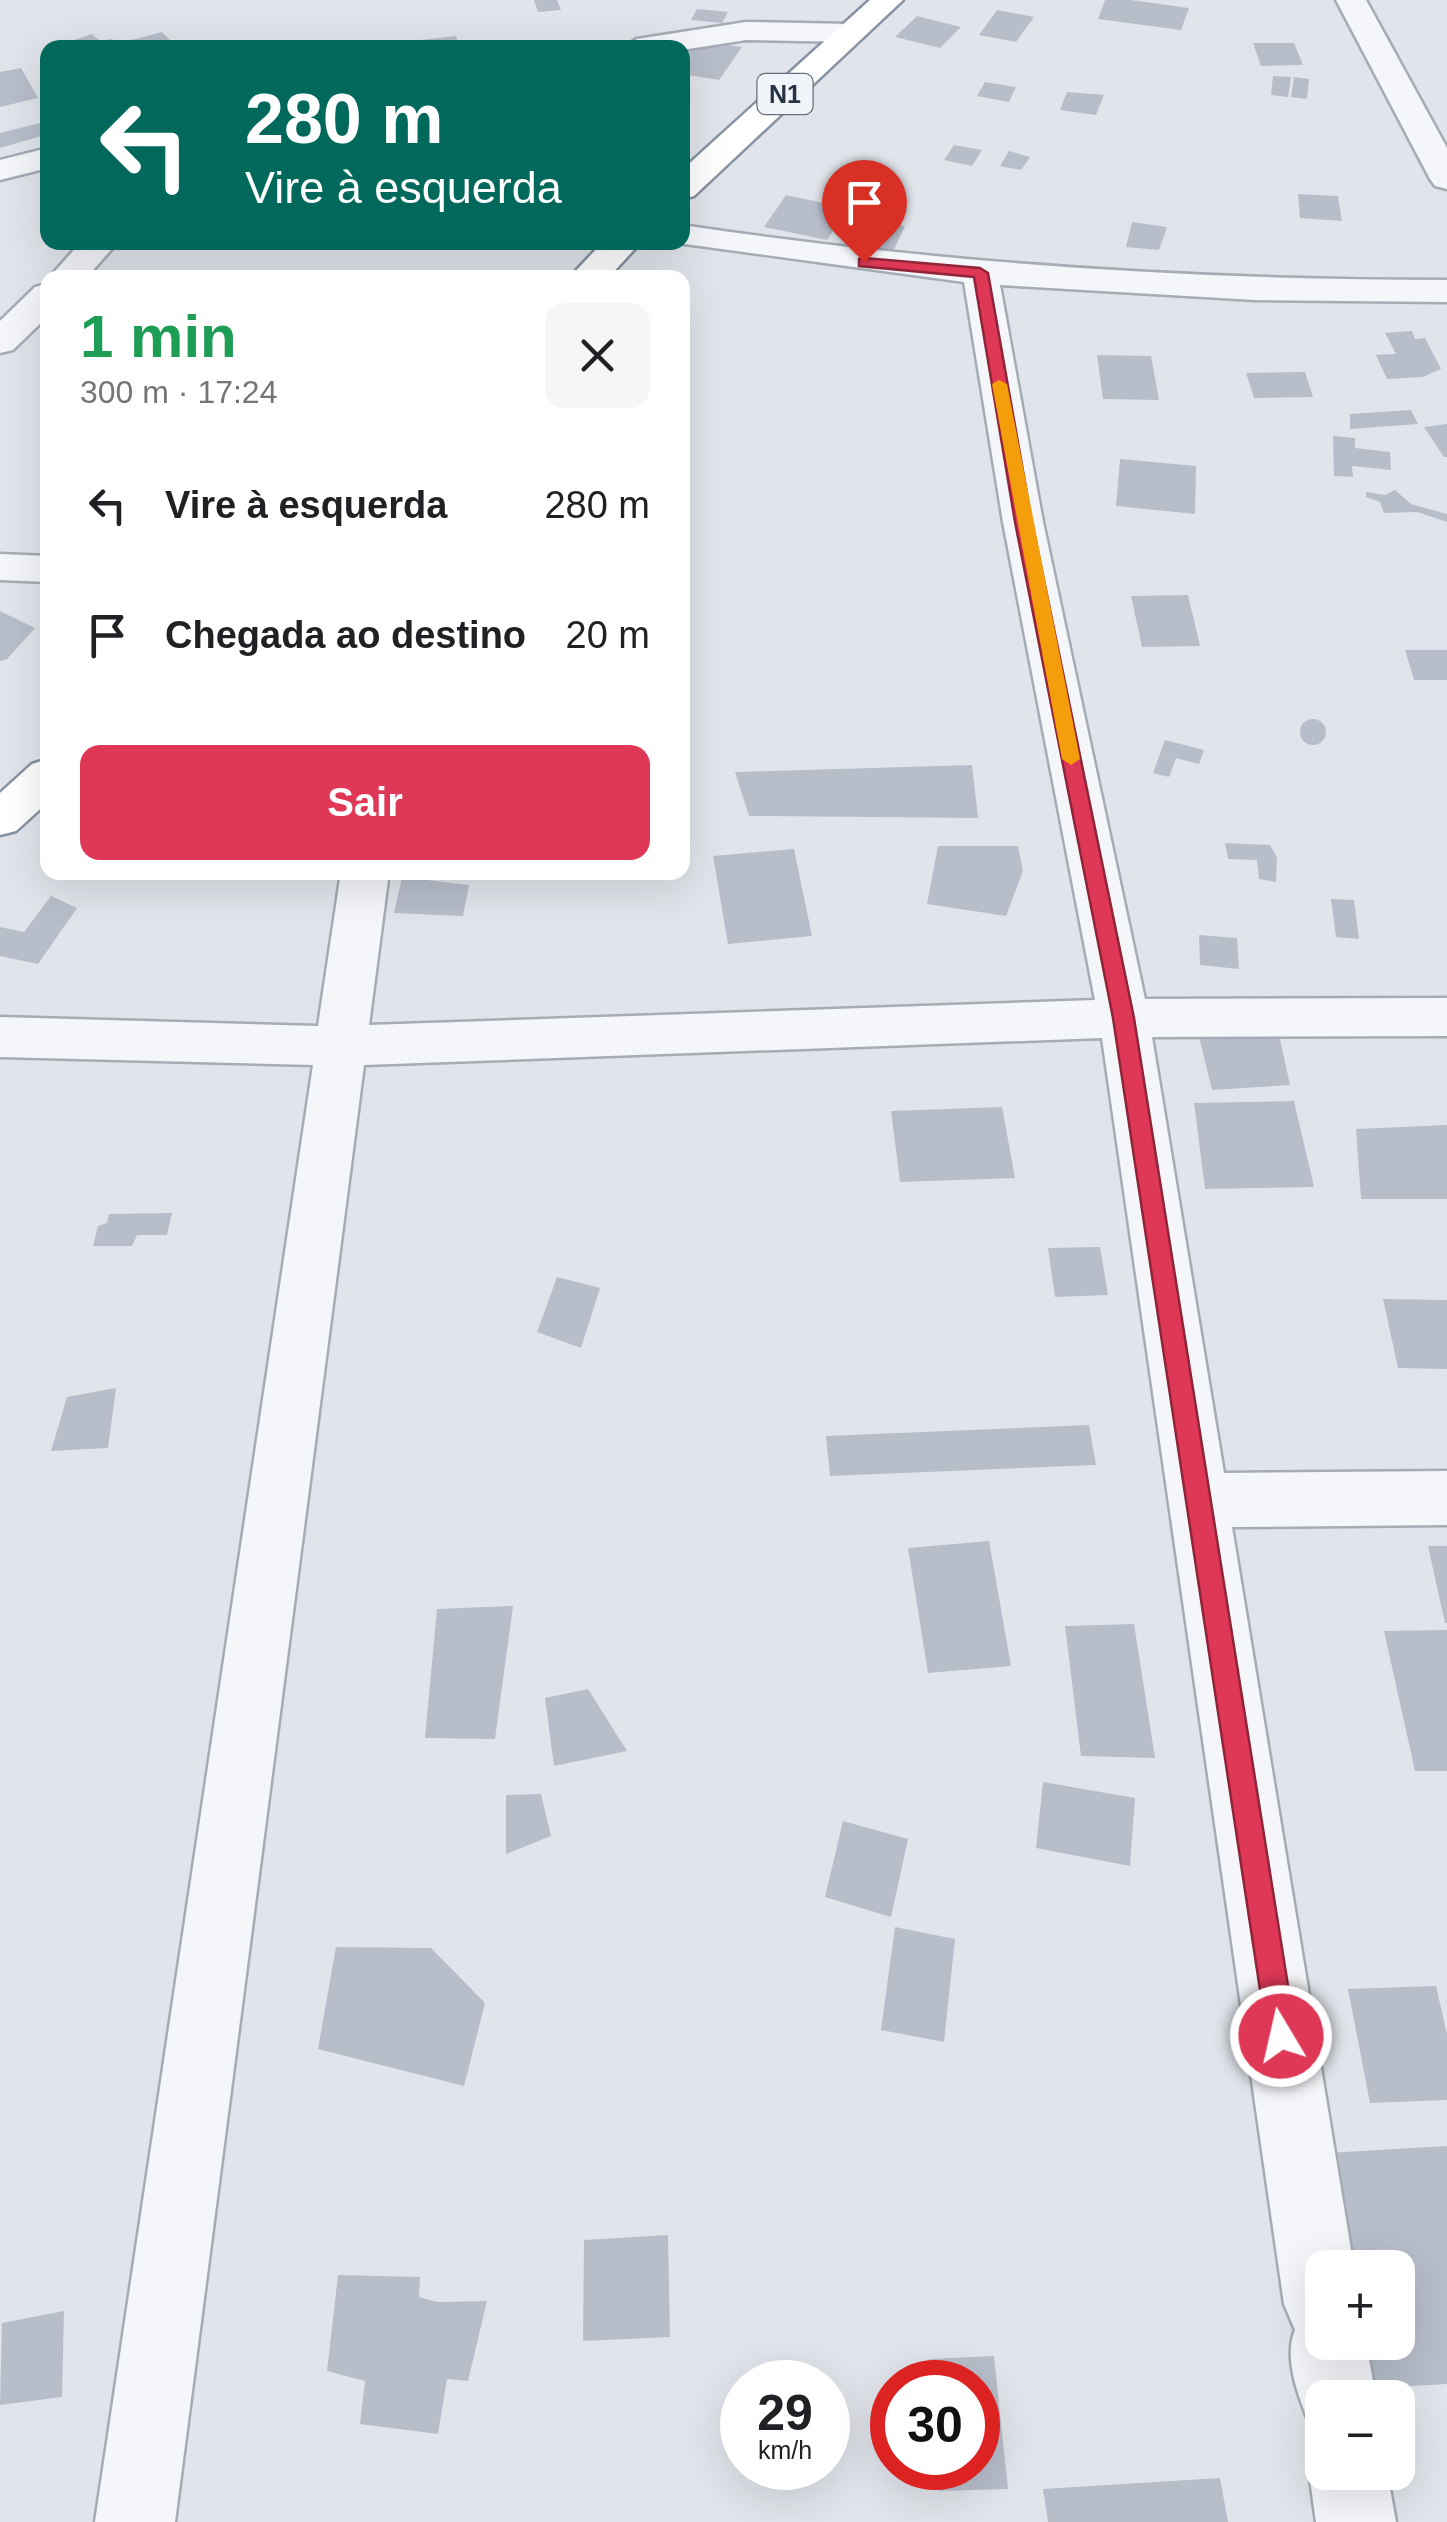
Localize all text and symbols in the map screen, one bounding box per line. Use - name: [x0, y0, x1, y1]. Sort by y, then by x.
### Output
- road number: N1: [758, 74, 812, 114]
- icon: left: [80, 80, 210, 210]
- text: 280 m: [245, 80, 443, 158]
- pin: [822, 160, 907, 263]
- text: Vire à esquerda: [245, 162, 562, 213]
- icon: arrive: [837, 175, 892, 230]
- text: 1 min: [80, 303, 237, 370]
- button: close: [545, 303, 650, 408]
- text: 300 m · 17:24: [80, 374, 277, 410]
- icon: left: [80, 478, 135, 533]
- text: Vire à esquerda: [165, 484, 447, 526]
- text: 280 m: [544, 484, 650, 526]
- icon: arrive: [80, 608, 135, 663]
- text: Chegada ao destino: [165, 614, 526, 656]
- text: 20 m: [566, 614, 650, 656]
- button: Sair: [80, 745, 650, 860]
- position arrow: [1229, 1984, 1333, 2088]
- map controls: [1305, 2250, 1415, 2490]
- button: +: [1305, 2250, 1415, 2360]
- speed limit sign: 30: [870, 2360, 1000, 2490]
- button: −: [1305, 2380, 1415, 2490]
- text: 29: [757, 2385, 813, 2441]
- text: km/h: [758, 2436, 812, 2464]

